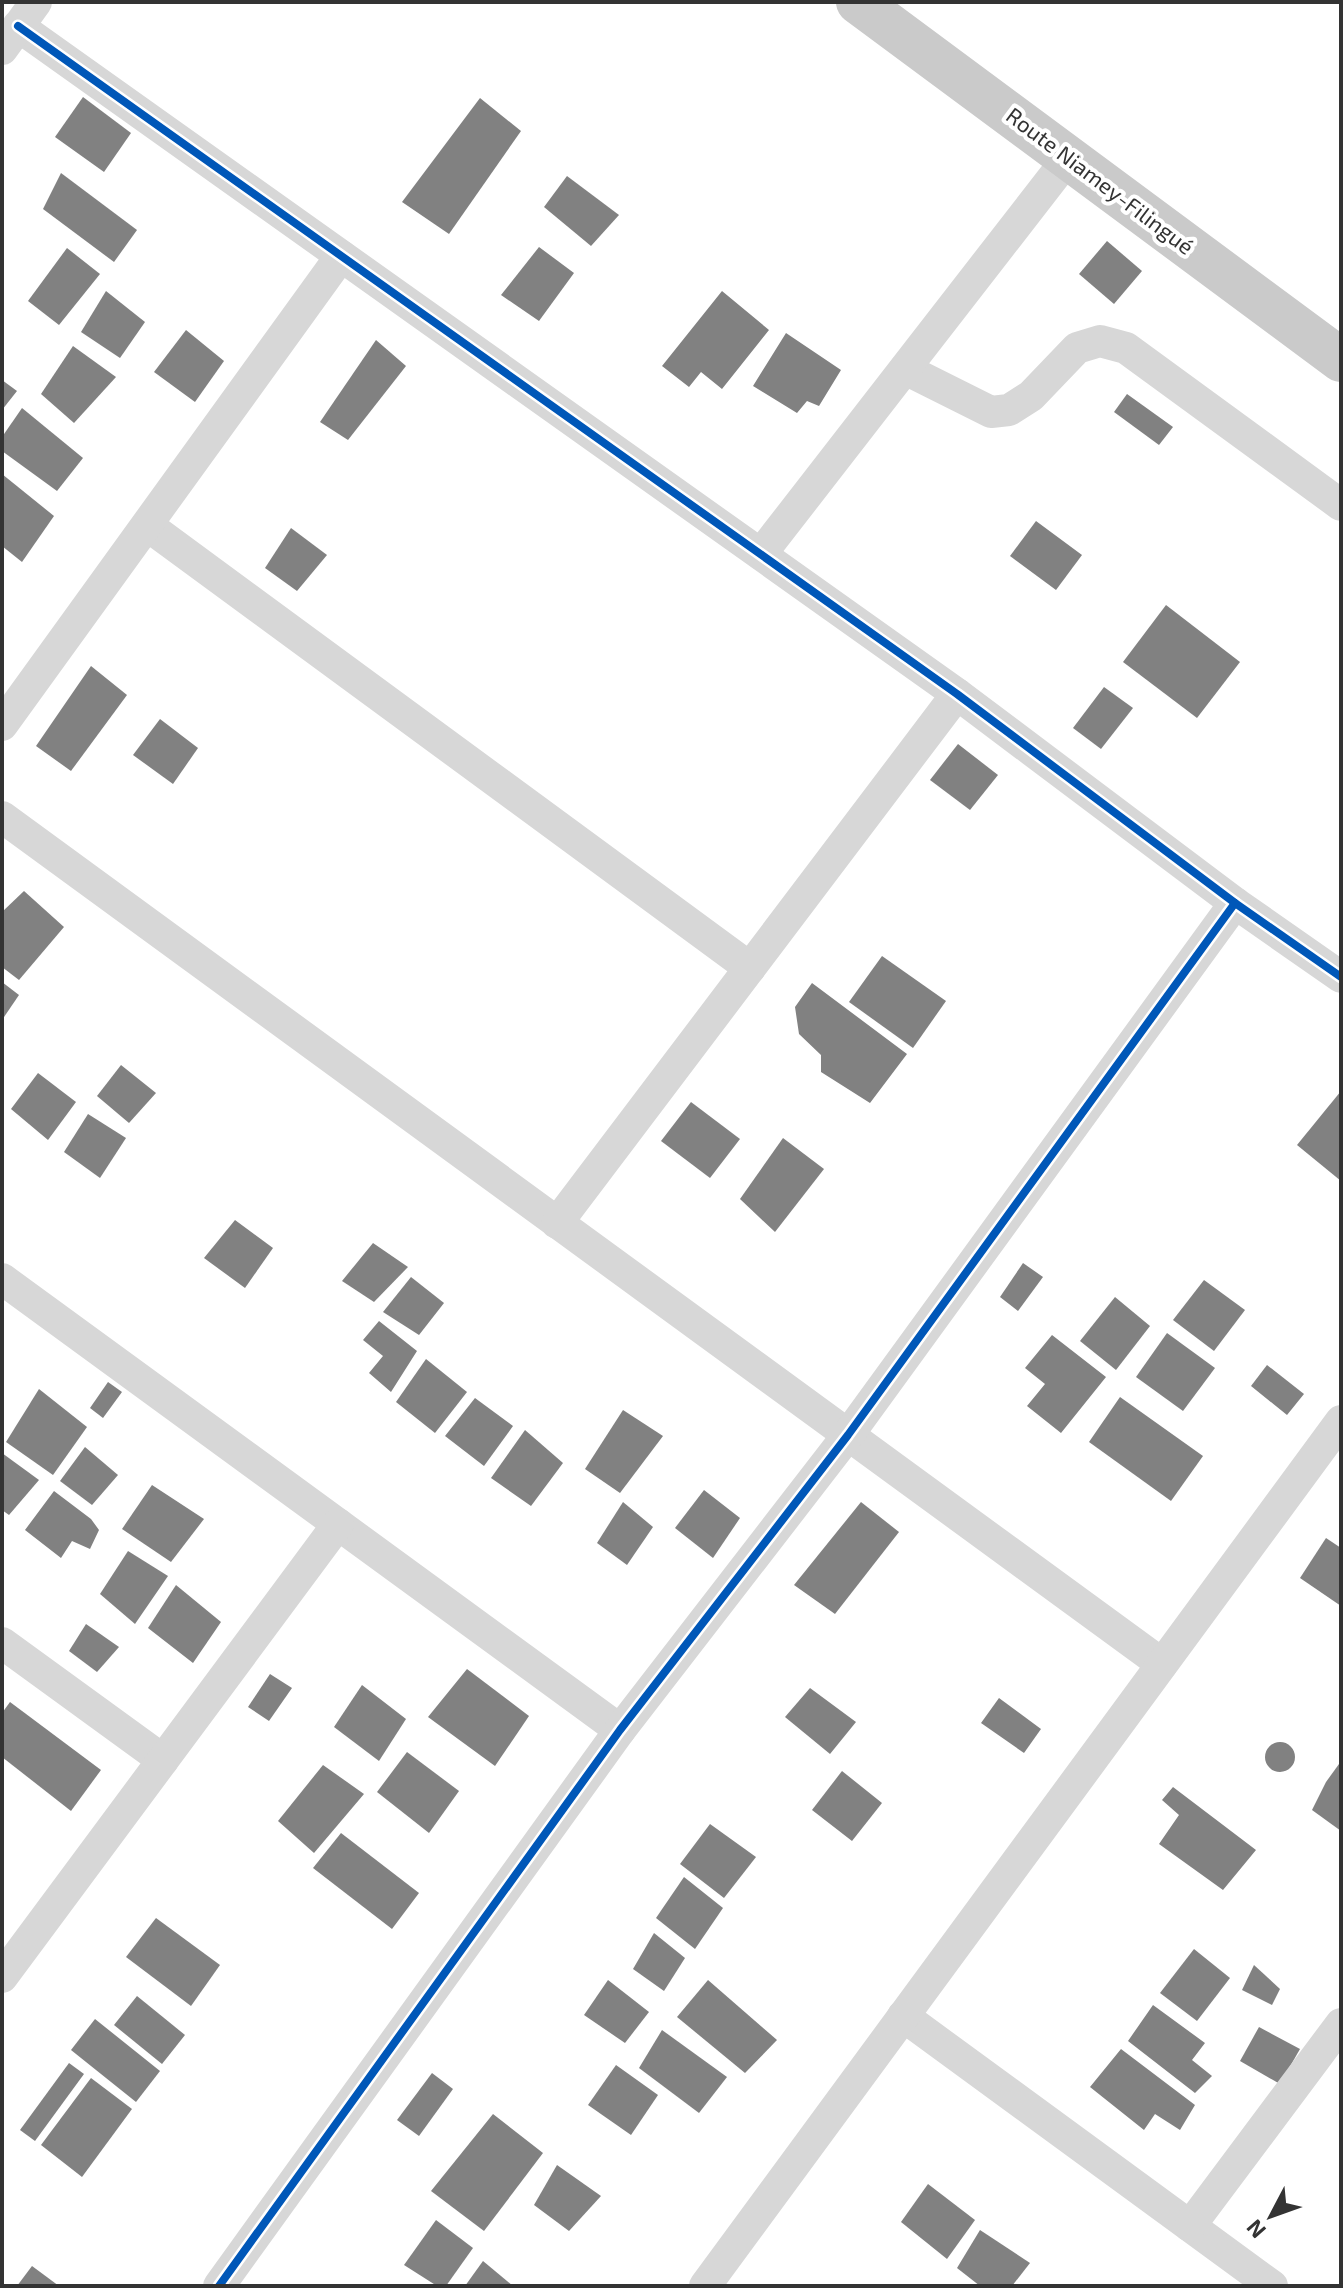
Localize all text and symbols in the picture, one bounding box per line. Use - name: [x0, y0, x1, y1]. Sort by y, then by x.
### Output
- street label: Route Niamey-Filingué: [1002, 101, 1199, 259]
- north arrow: [1231, 2176, 1311, 2256]
- text: N: [1240, 2215, 1270, 2244]

